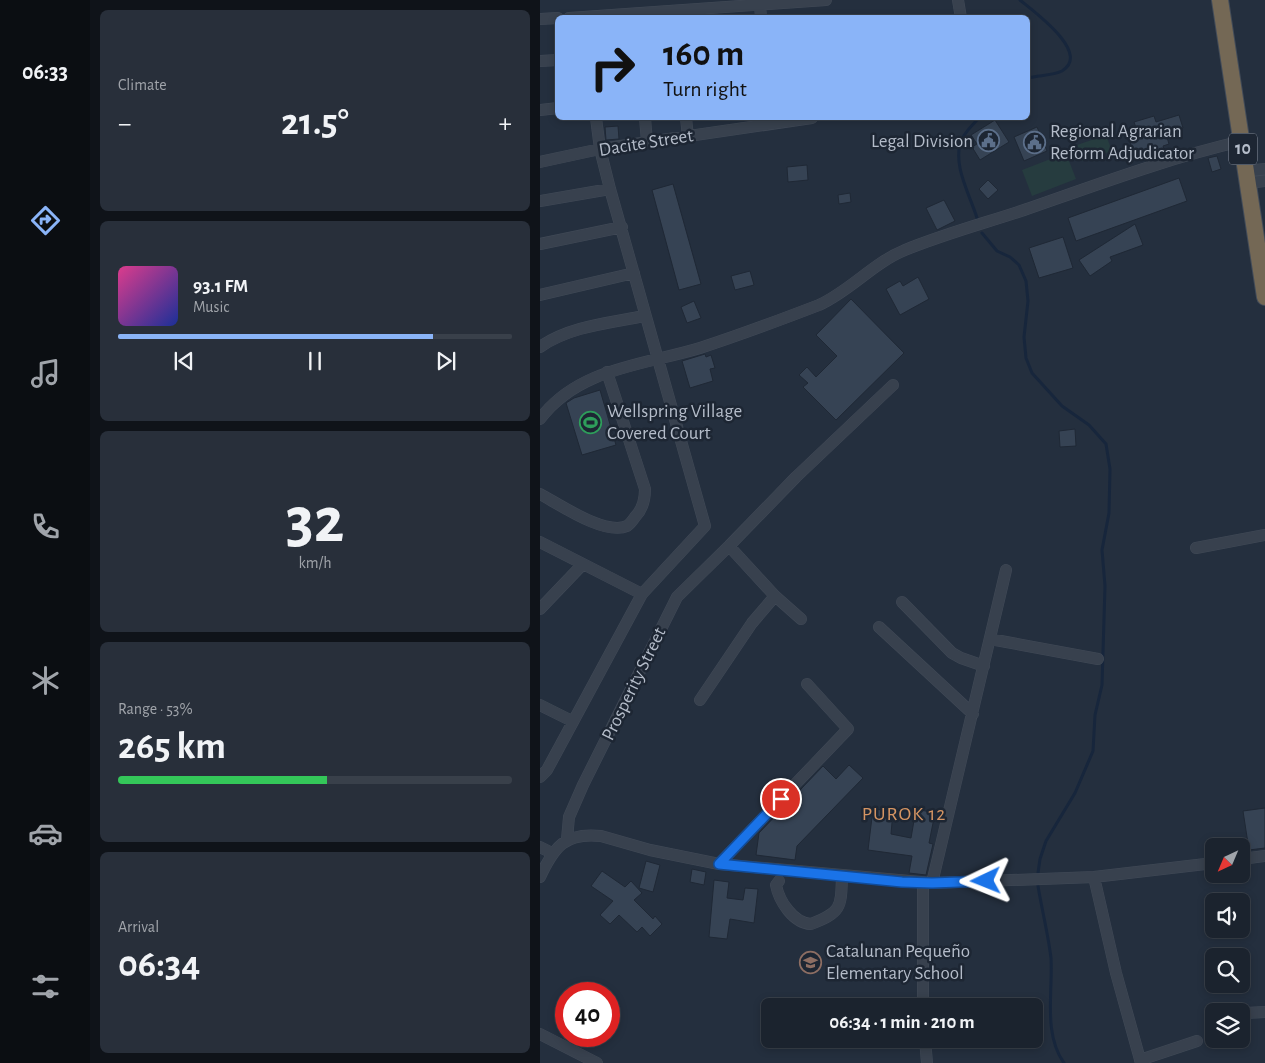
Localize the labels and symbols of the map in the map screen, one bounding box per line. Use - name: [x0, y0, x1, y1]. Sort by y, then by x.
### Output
- place label: Regional Agrarian Reform Adjudicator: [1050, 122, 1194, 163]
- street label: Dacite Street: [597, 126, 695, 160]
- public building icon: Legal Division: [977, 129, 1001, 153]
- public building icon: Regional Agrarian Reform Adjudicator: [1022, 130, 1046, 154]
- place label: Legal Division: [871, 132, 973, 151]
- road number: 10: [1229, 134, 1257, 164]
- place label: Wellspring Village Covered Court: [607, 402, 742, 443]
- sports icon: Wellspring Village Covered Court: [579, 410, 603, 434]
- street label: Prosperity Street: [598, 624, 670, 744]
- pin: [760, 778, 802, 820]
- district label: PUROK 12: [862, 804, 946, 824]
- north arrow: [1205, 838, 1250, 882]
- position arrow: [959, 854, 1011, 906]
- place label: Catalunan Pequeño Elementary School: [826, 942, 970, 983]
- school or university icon: Catalunan Pequeño Elementary School: [798, 950, 822, 974]
- speed limit sign: 40: [555, 982, 620, 1047]

